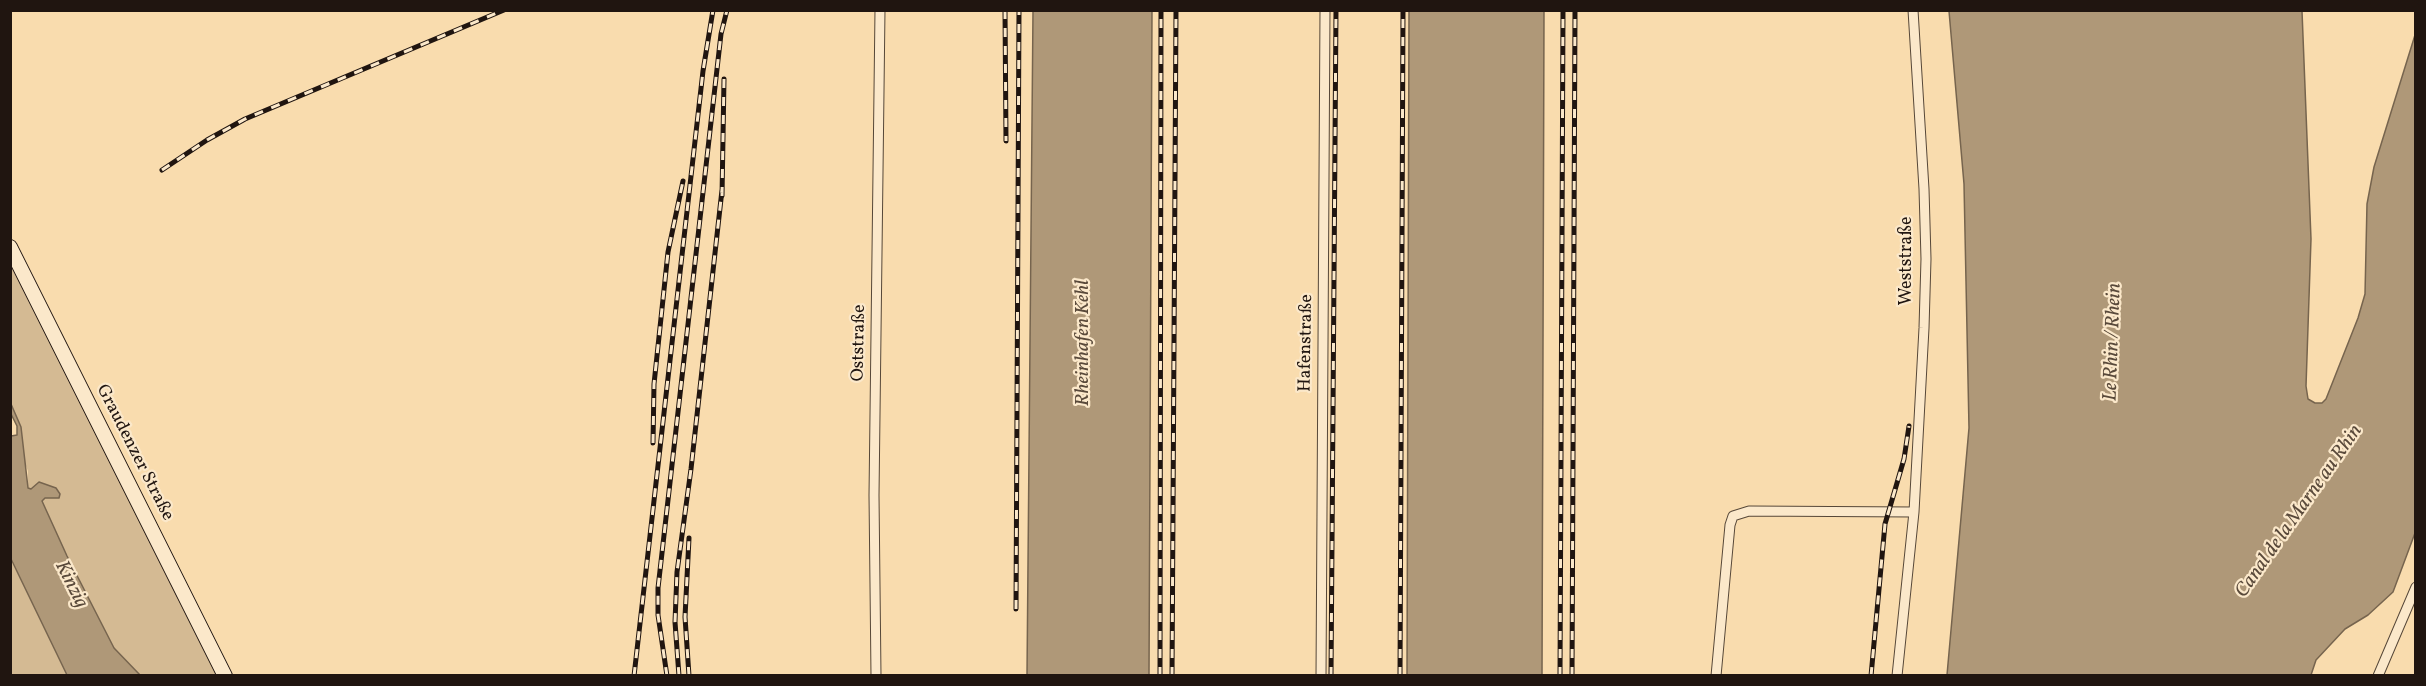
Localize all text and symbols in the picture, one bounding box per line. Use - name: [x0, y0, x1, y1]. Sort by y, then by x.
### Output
- street label: Weststraße: [1897, 217, 1919, 305]
- water label: Rheinhafen Kehl: [1072, 280, 1096, 406]
- water label: Le Rhin / Rhein: [2100, 283, 2128, 401]
- street label: Hafenstraße: [1295, 294, 1319, 392]
- street label: Oststraße: [849, 304, 871, 382]
- street label: Graudenzer Straße: [90, 381, 178, 525]
- water label: Canal de la Marne au Rhin: [2231, 421, 2369, 603]
- water label: Kinzig: [48, 557, 92, 613]

